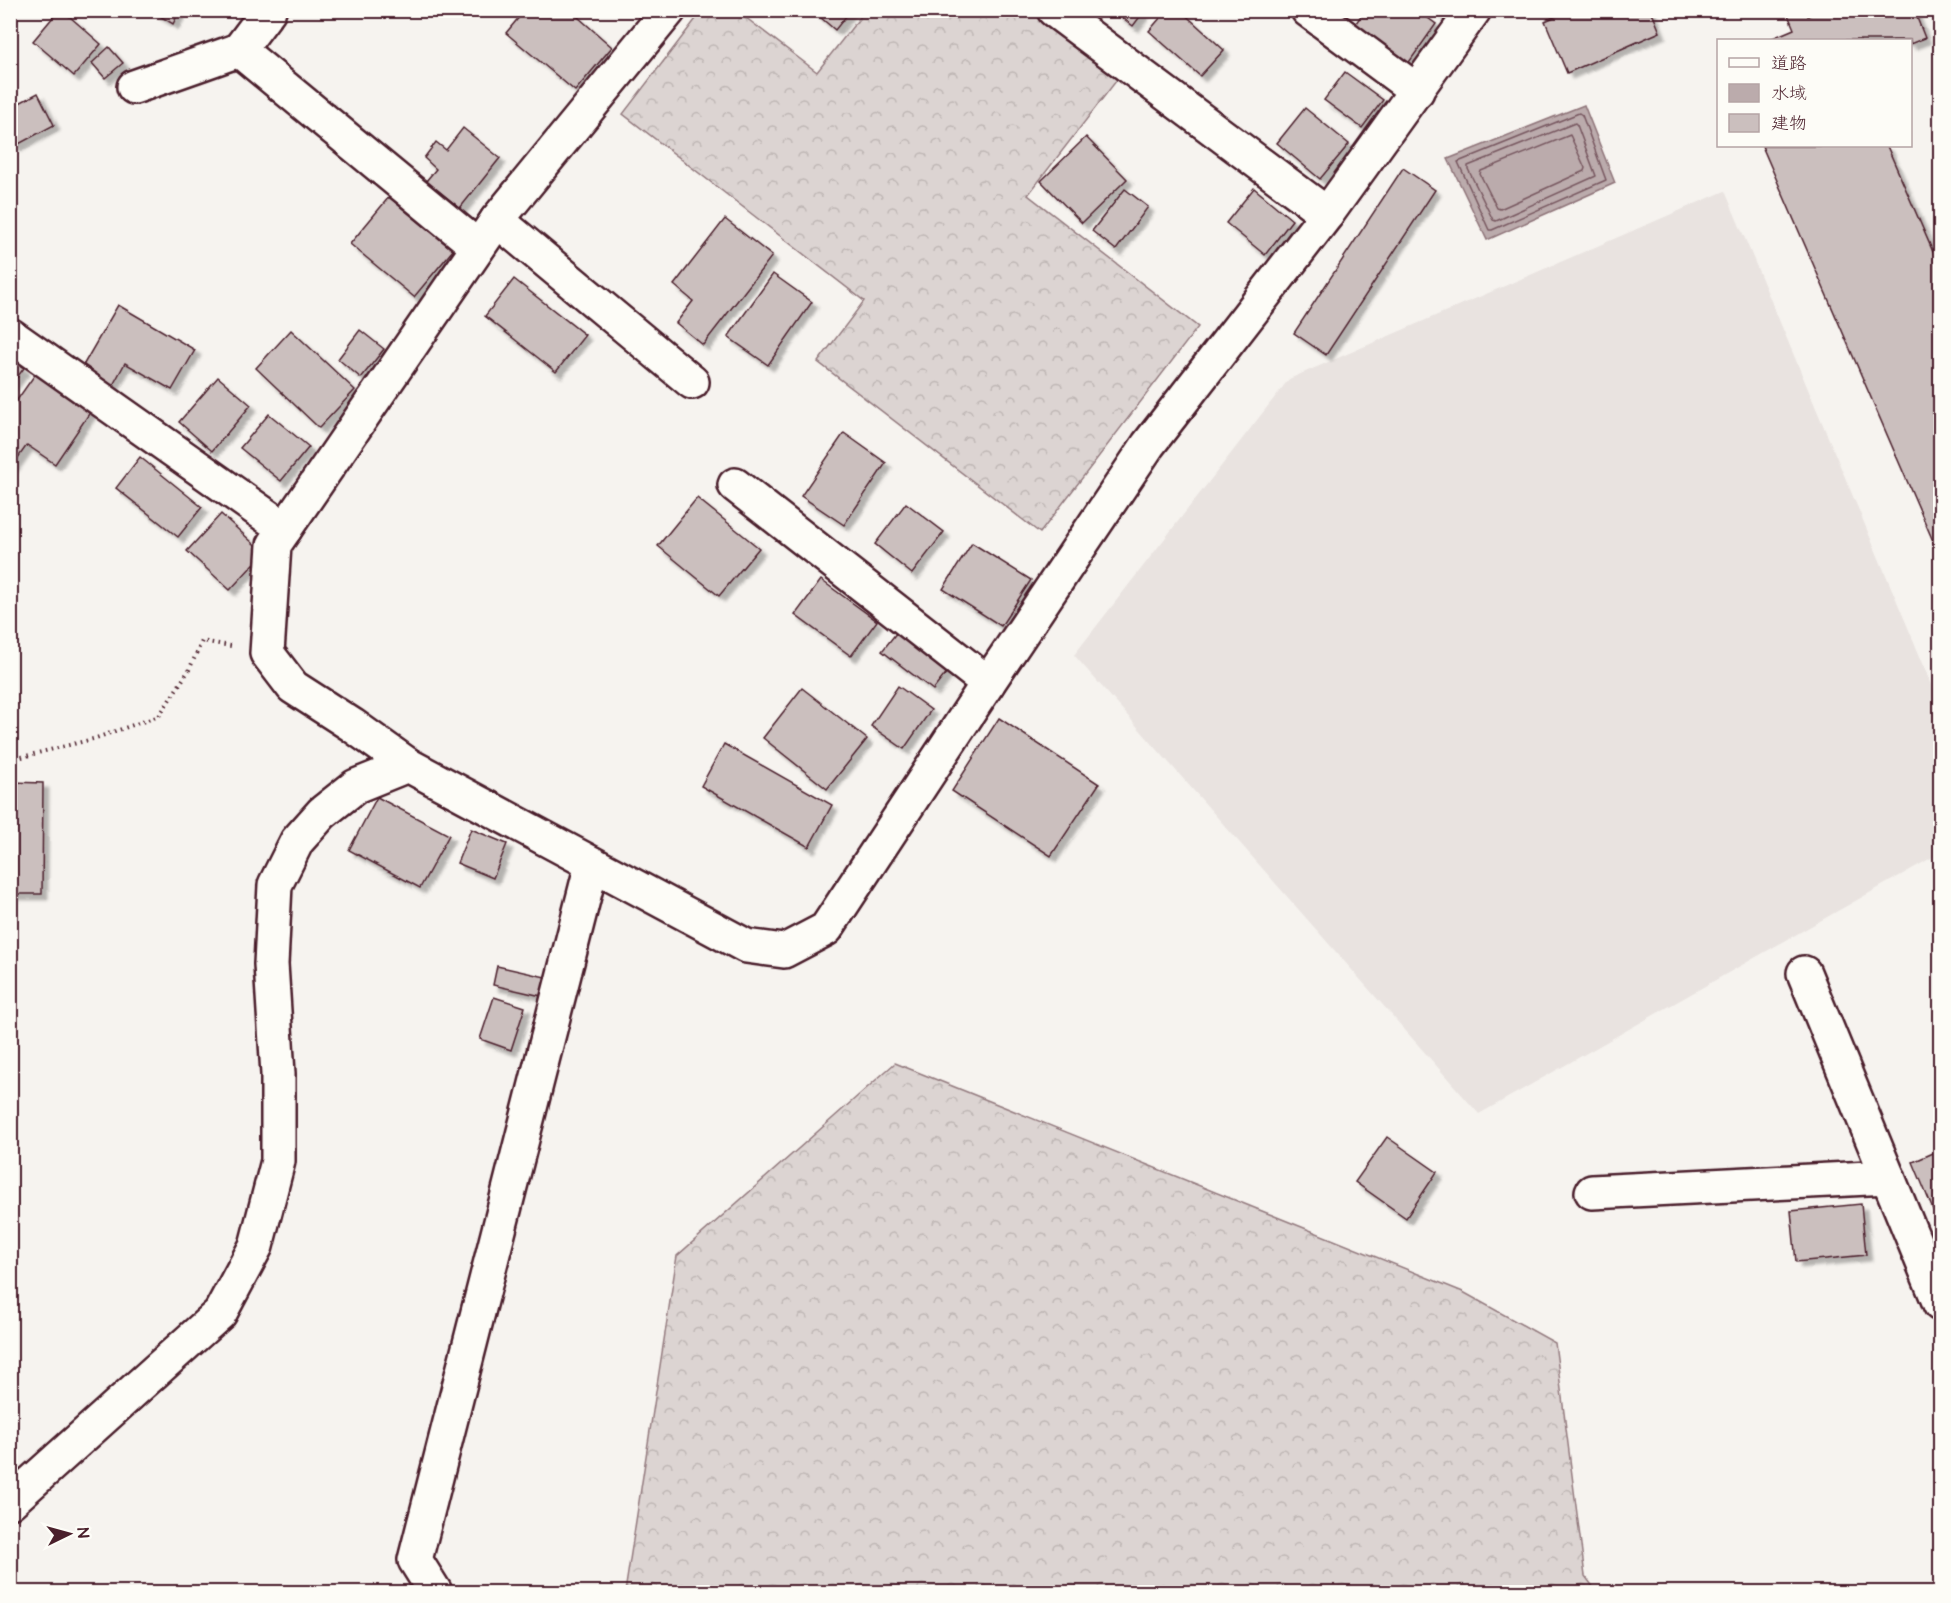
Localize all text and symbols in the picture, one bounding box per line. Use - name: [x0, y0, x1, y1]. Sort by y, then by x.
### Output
- legend: [1717, 39, 1912, 147]
- text: 道路: [1771, 51, 1807, 76]
- text: 水域: [1771, 81, 1807, 106]
- text: 建物: [1771, 111, 1807, 136]
- north arrow: [39, 1504, 99, 1564]
- text: N: [72, 1527, 94, 1539]

